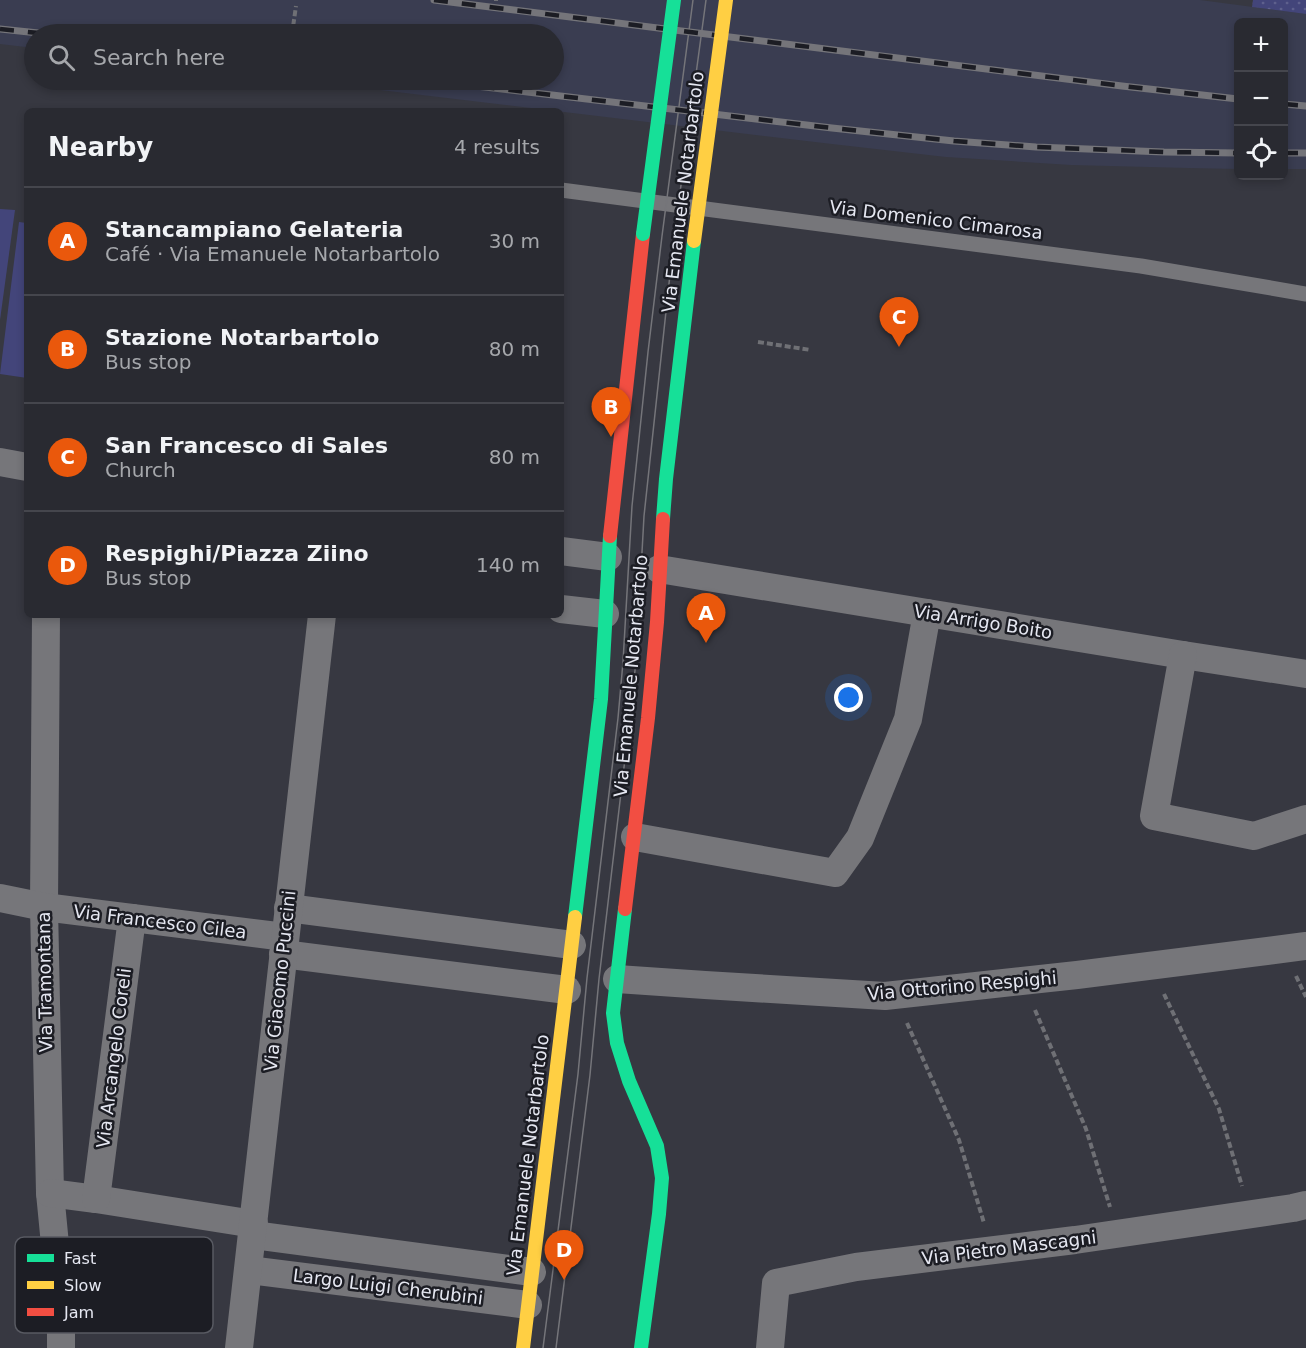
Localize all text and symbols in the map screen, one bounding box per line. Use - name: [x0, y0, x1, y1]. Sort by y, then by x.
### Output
- map controls: [1234, 18, 1288, 180]
- button: +: [1234, 18, 1288, 72]
- search box: [24, 24, 564, 90]
- icon: search: [45, 41, 78, 74]
- text: Search here: [93, 45, 225, 70]
- street label: Via Emanuele Notarbartolo: [657, 70, 708, 314]
- button: −: [1234, 72, 1288, 126]
- button: locate: [1234, 126, 1288, 180]
- text: Nearby: [48, 132, 153, 162]
- text: 4 results: [454, 135, 540, 159]
- street label: Via Domenico Cimarosa: [828, 196, 1044, 243]
- text: Stancampiano Gelateria: [105, 217, 403, 242]
- text: A: [60, 229, 75, 253]
- text: 30 m: [489, 229, 540, 253]
- text: Café · Via Emanuele Notarbartolo: [105, 242, 440, 266]
- pin: C: [880, 298, 918, 347]
- text: Stazione Notarbartolo: [105, 325, 379, 350]
- text: B: [60, 337, 75, 361]
- text: 80 m: [489, 337, 540, 361]
- text: Bus stop: [105, 350, 191, 374]
- pin: B: [592, 388, 630, 437]
- text: San Francesco di Sales: [105, 433, 388, 458]
- text: C: [60, 445, 75, 469]
- text: 80 m: [489, 445, 540, 469]
- text: Church: [105, 458, 176, 482]
- text: Respighi/Piazza Ziino: [105, 541, 369, 566]
- text: D: [59, 553, 76, 577]
- text: 140 m: [476, 553, 540, 577]
- street label: Via Emanuele Notarbartolo: [609, 554, 652, 798]
- text: Bus stop: [105, 566, 191, 590]
- pin: A: [686, 594, 726, 643]
- street label: Via Arrigo Boito: [912, 600, 1054, 643]
- your location: [834, 683, 863, 712]
- street label: Via Giacomo Puccini: [260, 889, 299, 1073]
- street label: Via Francesco Cilea: [72, 900, 248, 943]
- street label: Via Tramontana: [33, 911, 56, 1053]
- street label: Via Arcangelo Coreli: [92, 967, 135, 1149]
- street label: Via Ottorino Respighi: [866, 967, 1057, 1004]
- street label: Via Emanuele Notarbartolo: [502, 1033, 553, 1277]
- street label: Via Pietro Mascagni: [920, 1226, 1097, 1269]
- pin: D: [544, 1230, 584, 1280]
- legend: [15, 1237, 213, 1333]
- text: Fast: [64, 1249, 96, 1268]
- street label: Largo Luigi Cherubini: [292, 1264, 484, 1309]
- text: Slow: [64, 1276, 101, 1295]
- text: Jam: [63, 1303, 94, 1322]

